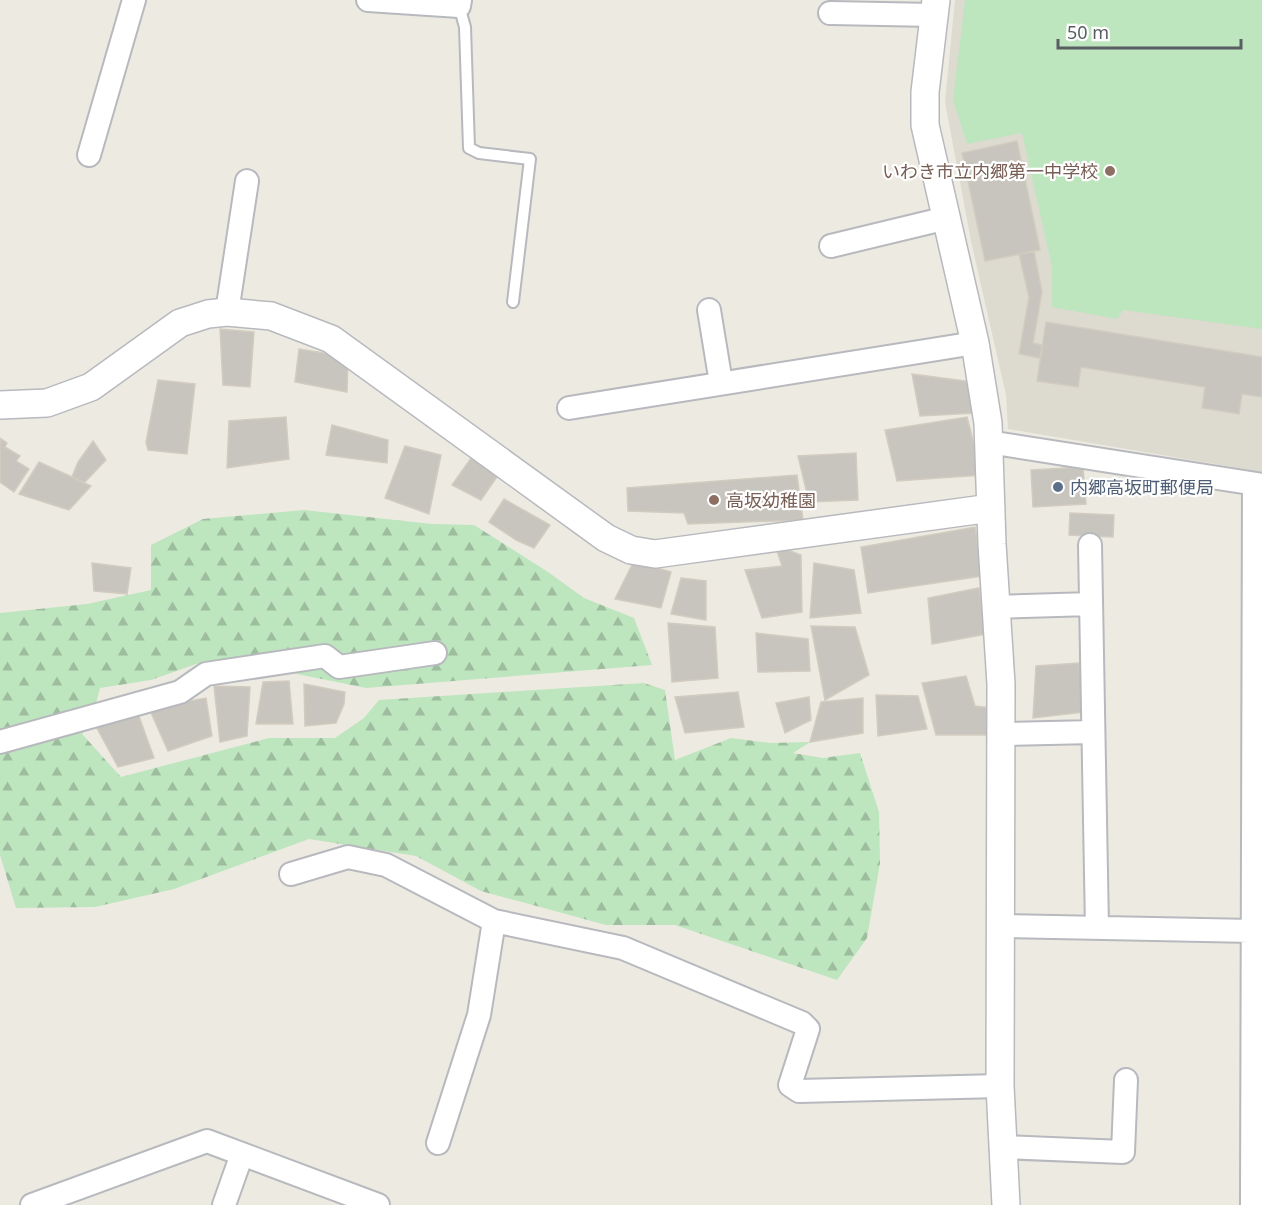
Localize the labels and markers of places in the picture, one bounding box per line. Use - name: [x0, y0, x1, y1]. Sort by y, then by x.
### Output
- place label: いわき市立内郷第一中学校: [882, 159, 1098, 183]
- marker: いわき市立内郷第一中学校: [1103, 164, 1117, 178]
- place label: 内郷高坂町郵便局: [1070, 475, 1214, 499]
- marker: 内郷高坂町郵便局: [1051, 480, 1065, 494]
- place label: 高坂幼稚園: [726, 488, 816, 512]
- marker: 高坂幼稚園: [707, 493, 721, 507]

